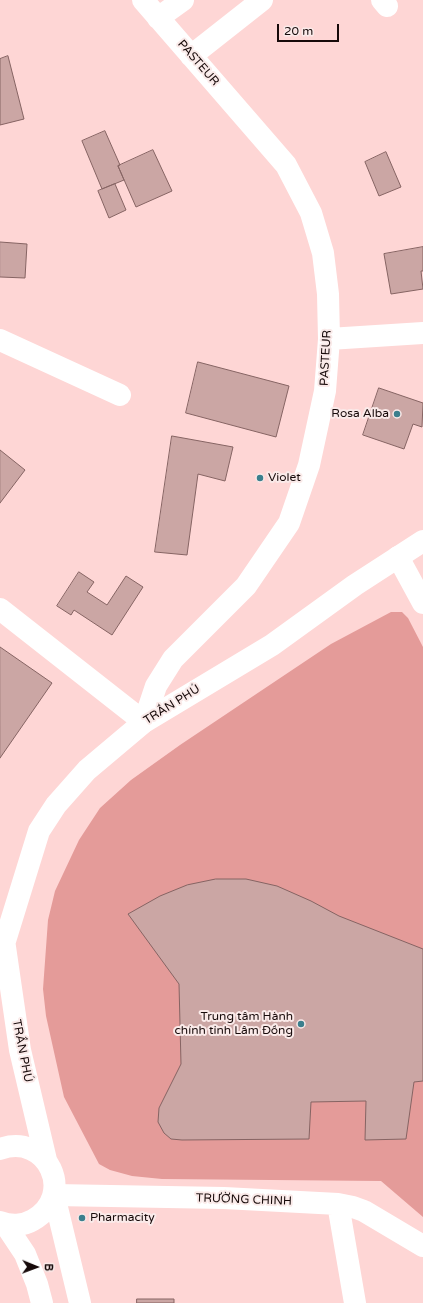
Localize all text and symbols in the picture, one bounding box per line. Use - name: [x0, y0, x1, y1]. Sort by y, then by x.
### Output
- scale bar: [279, 16, 341, 42]
- text: 20 m: [284, 24, 313, 38]
- street label: PASTEUR: [174, 37, 222, 89]
- street label: PASTEUR: [317, 330, 335, 386]
- place label: Rosa Alba: [331, 407, 389, 421]
- marker: Rosa Alba: [392, 409, 402, 419]
- place label: Violet: [268, 471, 301, 485]
- marker: Violet: [255, 473, 265, 483]
- street label: TRẦN PHÚ: [141, 682, 203, 728]
- place label: Trung tâm Hành chính tỉnh Lâm Đồng: [174, 1010, 293, 1038]
- street label: TRẦN PHÚ: [9, 1018, 35, 1084]
- marker: Trung tâm Hành chính tỉnh Lâm Đồng: [296, 1019, 306, 1029]
- street label: TRƯỜNG CHINH: [196, 1191, 292, 1209]
- place label: Pharmacity: [90, 1211, 155, 1225]
- marker: Pharmacity: [77, 1213, 87, 1223]
- north arrow: [16, 1247, 56, 1287]
- text: B: [42, 1263, 55, 1271]

